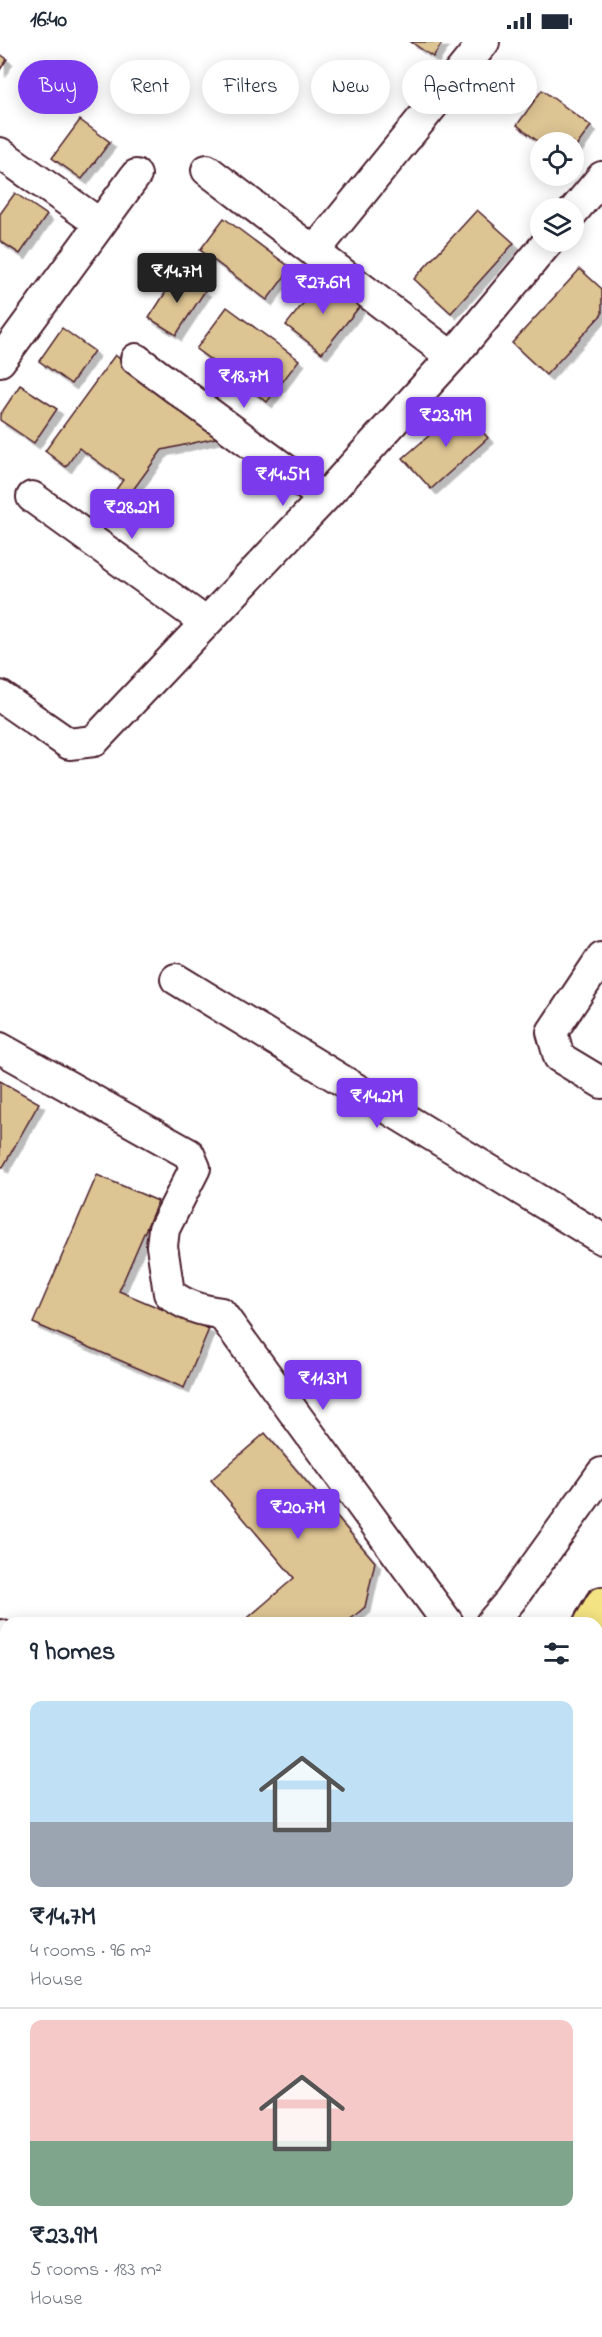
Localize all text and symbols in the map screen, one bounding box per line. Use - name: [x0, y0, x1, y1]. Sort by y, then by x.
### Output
- text: 16:40: [30, 5, 67, 37]
- chip: Buy: [18, 60, 98, 114]
- chip: Rent: [110, 60, 190, 114]
- chip: Filters: [202, 60, 299, 114]
- chip: New: [311, 60, 390, 114]
- chip: Apartment: [402, 60, 537, 114]
- map controls: [530, 132, 584, 252]
- button: locate: [530, 132, 584, 186]
- button: layers: [530, 198, 584, 252]
- pin: ₹14.7M: [128, 253, 226, 304]
- text: ₹14.7M: [151, 258, 203, 287]
- pin: ₹27.6M: [274, 264, 372, 315]
- text: ₹27.6M: [295, 269, 351, 298]
- pin: ₹18.7M: [195, 358, 293, 409]
- text: ₹18.7M: [219, 363, 269, 392]
- pin: ₹23.9M: [397, 397, 495, 448]
- text: ₹23.9M: [420, 402, 472, 431]
- pin: ₹14.5M: [234, 456, 332, 507]
- text: ₹14.5M: [256, 461, 310, 490]
- pin: ₹28.2M: [83, 489, 181, 540]
- text: ₹28.2M: [104, 494, 160, 523]
- pin: ₹14.2M: [328, 1078, 426, 1129]
- text: ₹14.2M: [351, 1083, 403, 1112]
- pin: ₹11.3M: [274, 1360, 372, 1411]
- text: ₹11.3M: [298, 1365, 348, 1394]
- pin: ₹20.7M: [249, 1489, 347, 1540]
- text: ₹20.7M: [270, 1494, 326, 1523]
- text: 9 homes: [30, 1634, 115, 1672]
- icon: filters: [540, 1637, 573, 1670]
- icon: home: [248, 1740, 356, 1848]
- text: ₹14.7M: [30, 1899, 96, 1937]
- text: 4 rooms · 96 m²: [30, 1937, 151, 1966]
- text: House: [30, 1966, 83, 1995]
- icon: home: [248, 2059, 356, 2167]
- text: ₹23.9M: [30, 2218, 98, 2256]
- text: 5 rooms · 183 m²: [30, 2256, 162, 2285]
- text: House: [30, 2285, 83, 2314]

